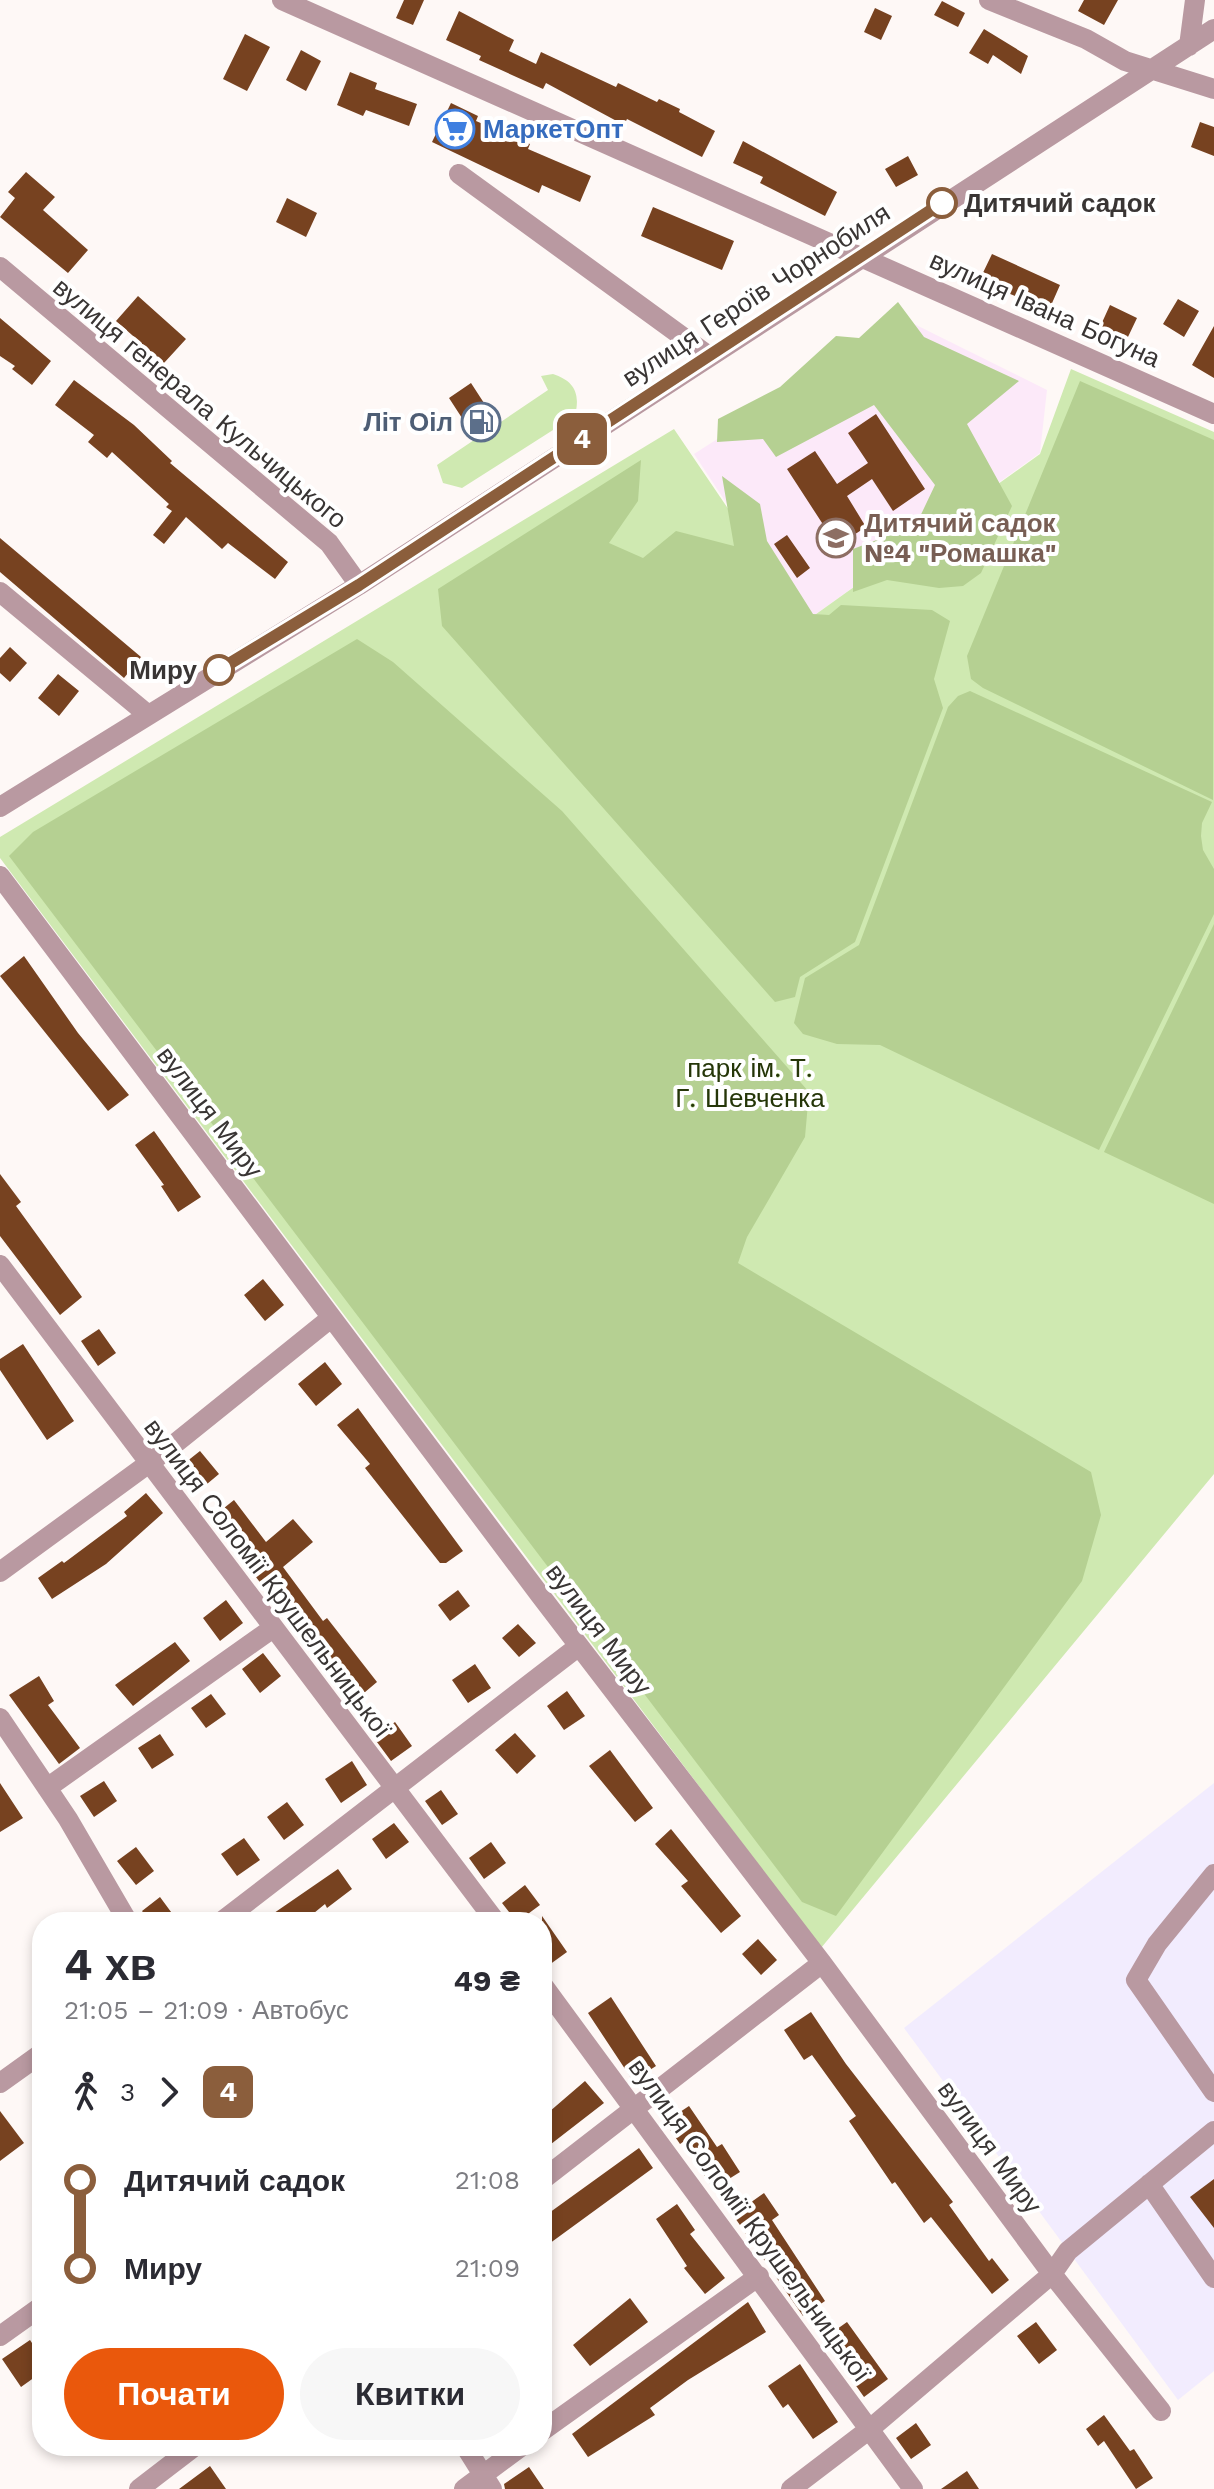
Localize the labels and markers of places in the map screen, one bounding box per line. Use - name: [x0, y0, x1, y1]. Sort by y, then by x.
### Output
- supermarket icon: МаркетОпт: [434, 108, 476, 150]
- place label: МаркетОпт: [483, 114, 624, 144]
- marker: Дитячий садок: [927, 188, 957, 218]
- place label: Дитячий садок: [964, 188, 1157, 218]
- fuel station icon: Літ Оіл: [460, 401, 502, 443]
- place label: Літ Оіл: [363, 407, 453, 437]
- place label: Дитячий садок №4 "Ромашка": [864, 508, 1057, 568]
- school or university icon: Дитячий садок №4 "Ромашка": [815, 517, 857, 559]
- place label: Миру: [129, 655, 198, 685]
- marker: Миру: [204, 655, 234, 685]

